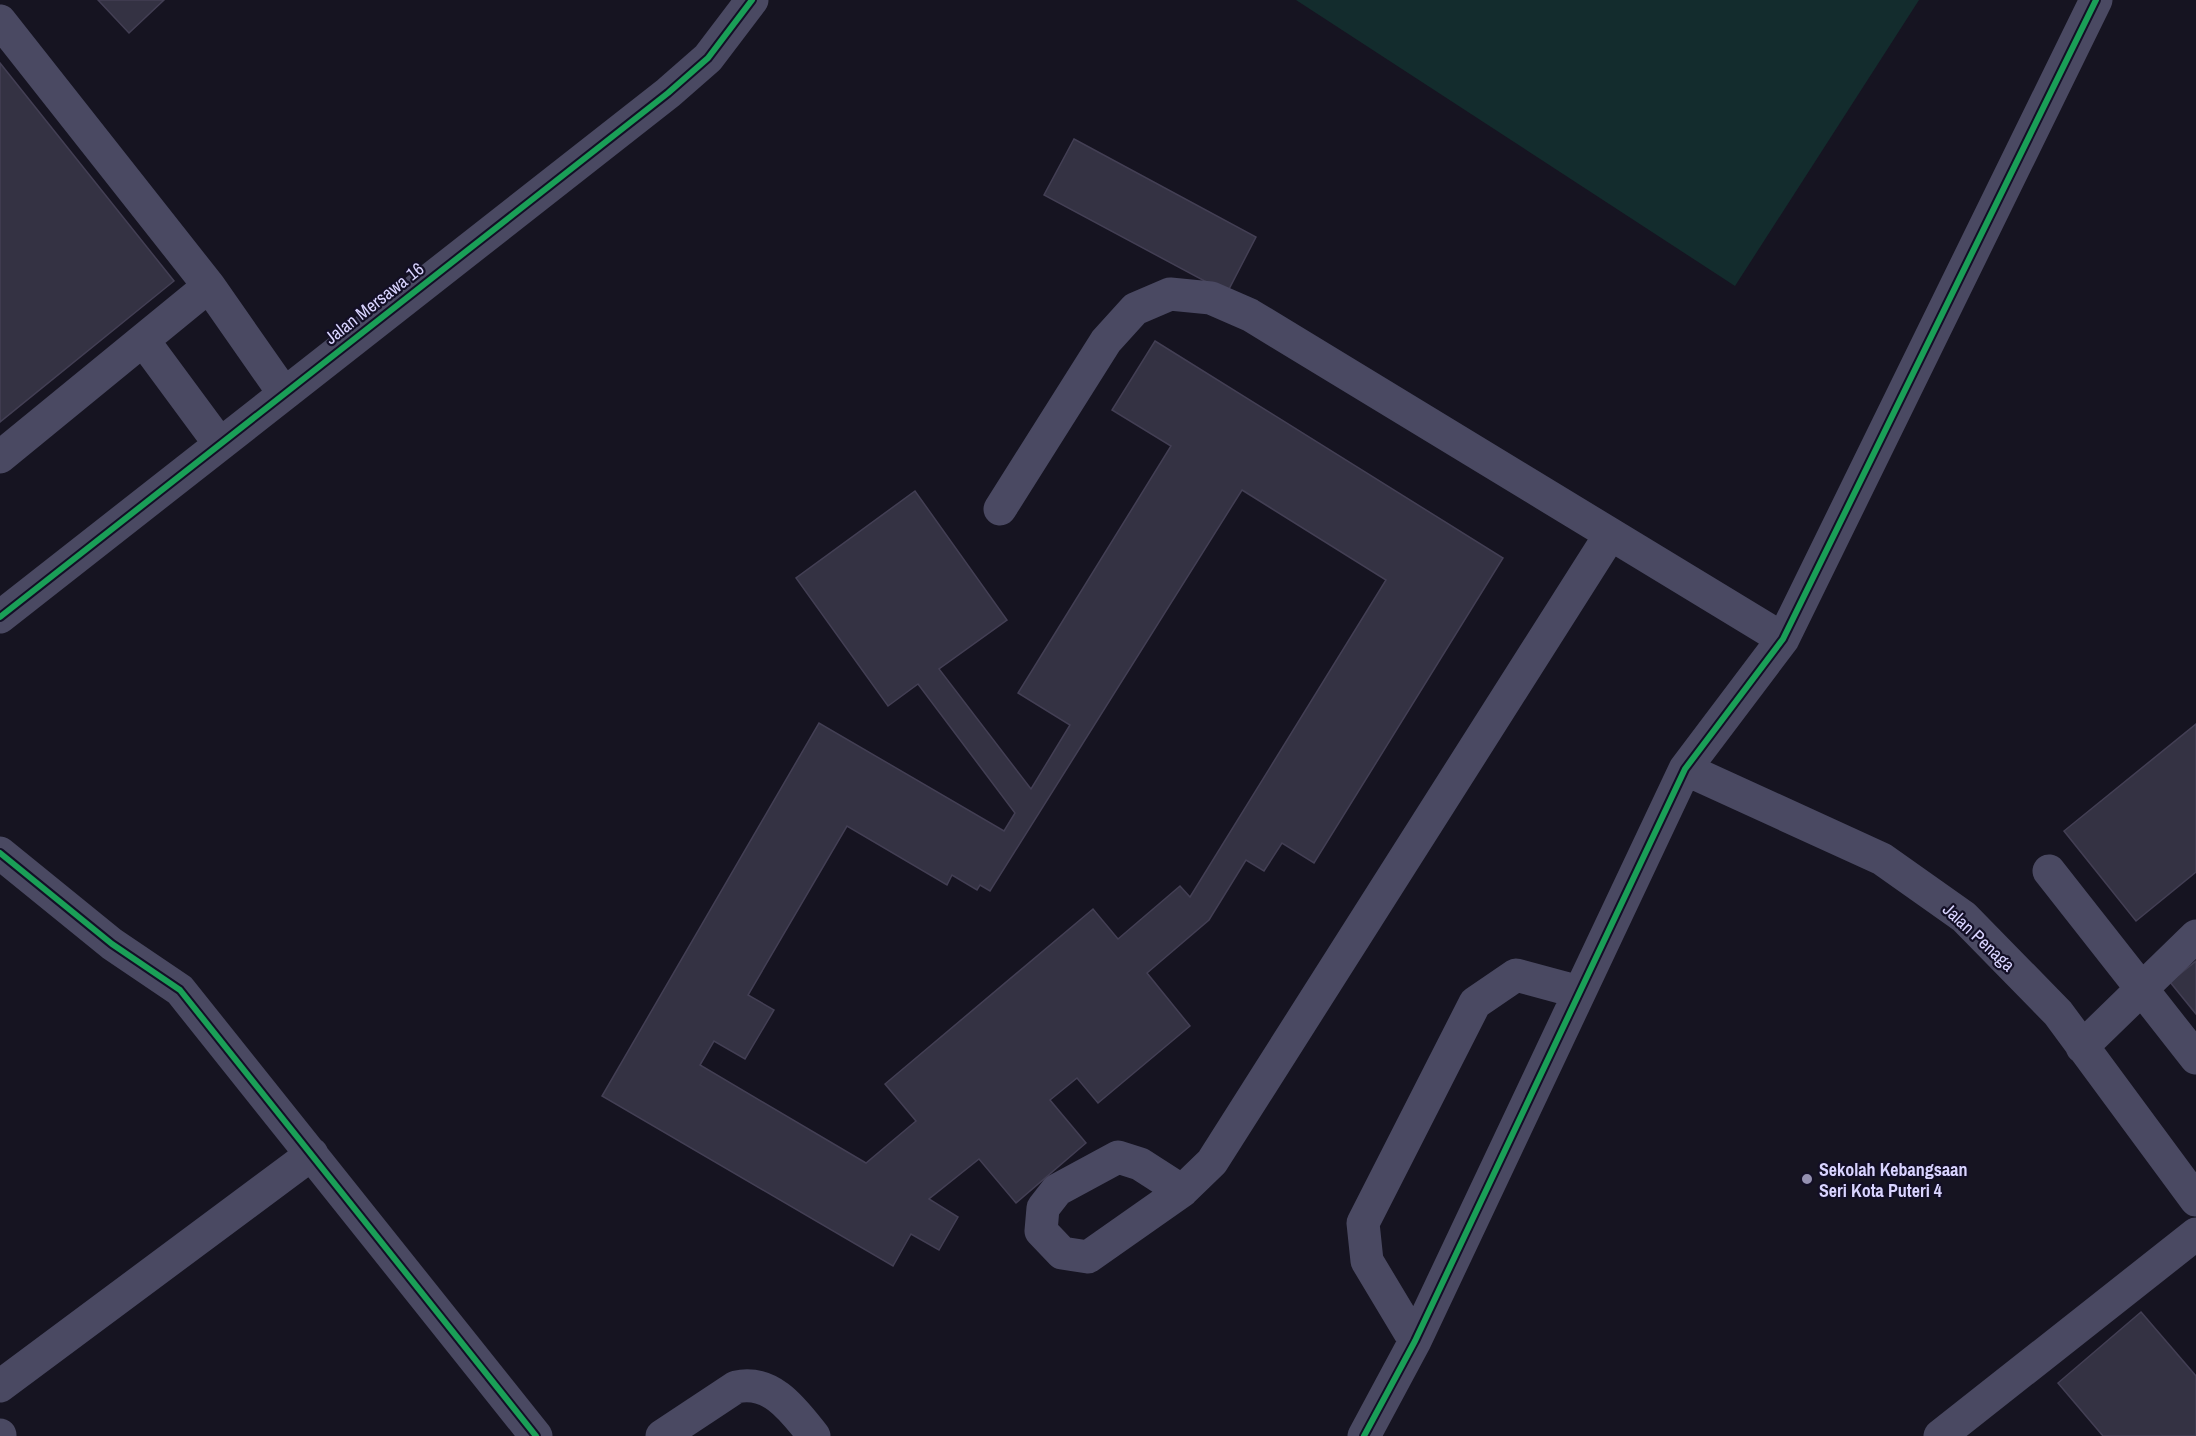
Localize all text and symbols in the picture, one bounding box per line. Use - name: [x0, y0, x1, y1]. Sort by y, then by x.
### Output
- street label: Jalan Mersawa 16: [319, 256, 429, 350]
- street label: Jalan Penaga: [1937, 897, 2021, 977]
- place label: Sekolah Kebangsaan Seri Kota Puteri 4: [1819, 1157, 1967, 1203]
- marker: Sekolah Kebangsaan Seri Kota Puteri 4: [1800, 1172, 1814, 1186]

